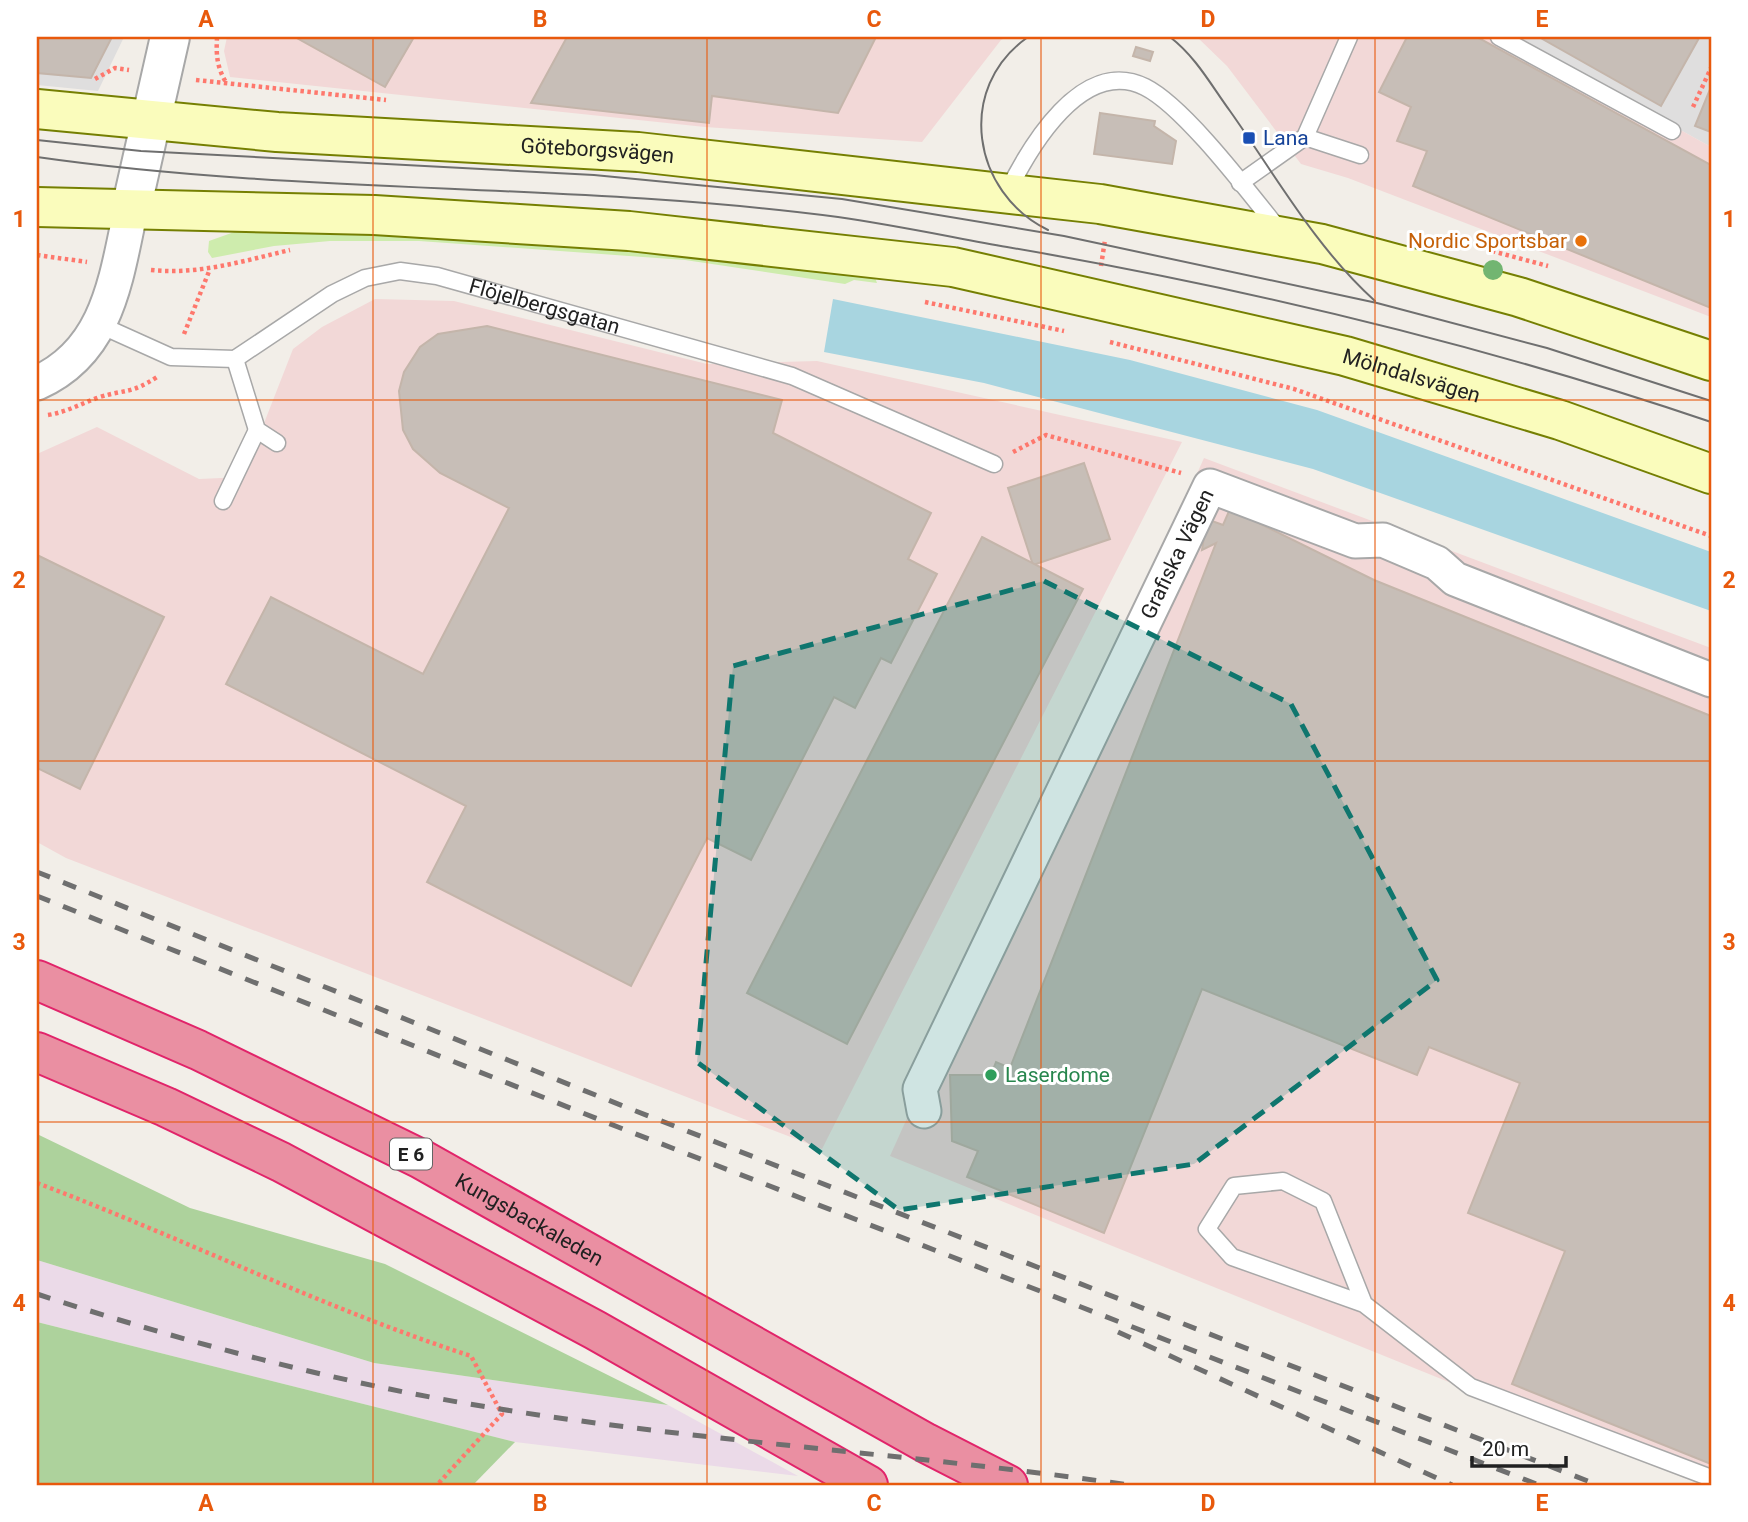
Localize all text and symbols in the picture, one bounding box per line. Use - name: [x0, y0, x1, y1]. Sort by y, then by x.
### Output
- text: A: [198, 6, 214, 33]
- text: B: [533, 6, 547, 33]
- text: C: [866, 6, 882, 33]
- text: D: [1201, 6, 1215, 33]
- text: E: [1536, 6, 1549, 33]
- place label: Lana: [1263, 126, 1309, 150]
- marker: Lana: [1241, 130, 1257, 146]
- street label: Göteborgsvägen: [520, 134, 675, 168]
- text: 1: [12, 206, 26, 233]
- text: 1: [1722, 206, 1736, 233]
- place label: Nordic Sportsbar: [1408, 229, 1567, 253]
- marker: Nordic Sportsbar: [1573, 233, 1589, 249]
- street label: Flöjelbergsgatan: [466, 274, 623, 339]
- street label: Mölndalsvägen: [1340, 344, 1483, 408]
- street label: Grafiska Vägen: [1136, 485, 1219, 623]
- text: 2: [12, 567, 26, 594]
- text: 2: [1722, 567, 1736, 594]
- text: 3: [12, 929, 26, 956]
- text: 3: [1722, 929, 1736, 956]
- place label: Laserdome: [1005, 1063, 1110, 1087]
- marker: Laserdome: [983, 1067, 999, 1083]
- road number: E 6: [390, 1138, 432, 1170]
- street label: Kungsbackaleden: [451, 1169, 607, 1271]
- text: 4: [12, 1290, 26, 1317]
- text: 4: [1722, 1290, 1736, 1317]
- scale bar: [1472, 1424, 1566, 1468]
- text: 20 m: [1482, 1437, 1529, 1461]
- text: A: [198, 1490, 214, 1517]
- text: B: [533, 1490, 547, 1517]
- text: C: [866, 1490, 882, 1517]
- text: D: [1201, 1490, 1215, 1517]
- text: E: [1536, 1490, 1549, 1517]

